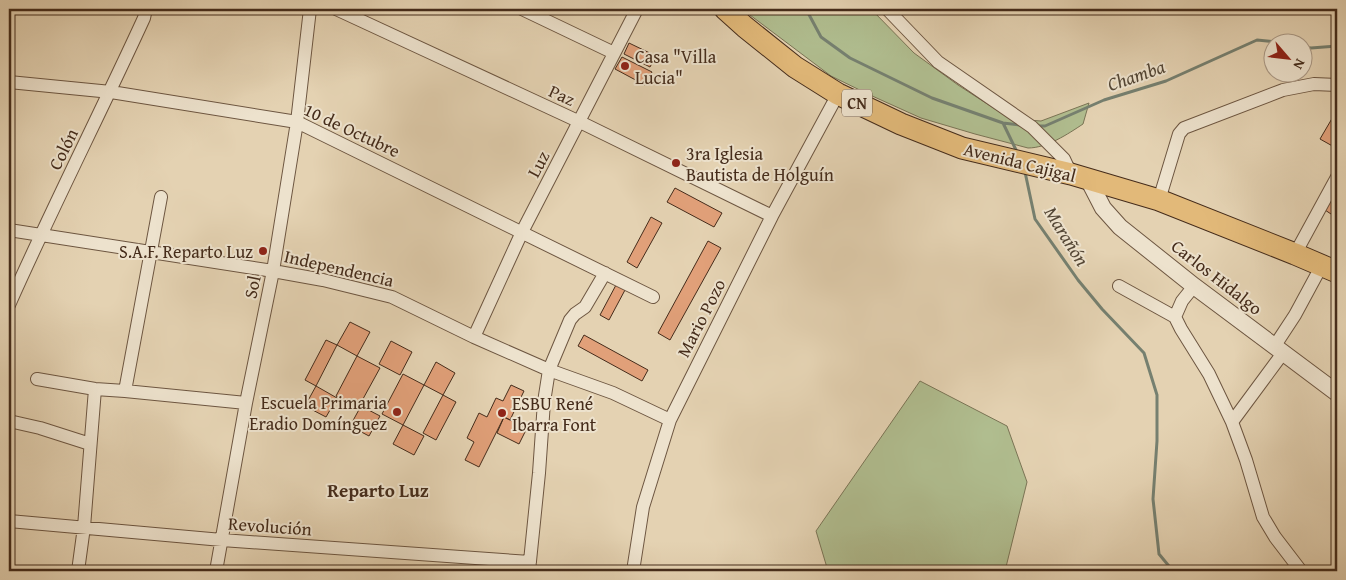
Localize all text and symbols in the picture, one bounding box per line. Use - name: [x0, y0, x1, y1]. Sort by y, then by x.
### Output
- north arrow: [1264, 32, 1314, 82]
- place label: Casa "Villa Lucia": [635, 43, 717, 91]
- water label: Chamba: [1103, 52, 1169, 98]
- text: N: [1288, 55, 1311, 73]
- marker: Casa "Villa Lucia": [619, 60, 631, 72]
- street label: Paz: [544, 77, 580, 113]
- road number: CN: [842, 90, 872, 116]
- street label: 10 de Octubre: [300, 96, 404, 164]
- street label: Colón: [41, 124, 85, 174]
- street label: Avenida Cajigal: [961, 135, 1079, 189]
- place label: 3ra Iglesia Bautista de Holguín: [686, 140, 834, 188]
- street label: Luz: [520, 146, 556, 182]
- marker: 3ra Iglesia Bautista de Holguín: [670, 157, 682, 169]
- water label: Marañón: [1038, 201, 1096, 272]
- street label: Carlos Hidalgo: [1166, 233, 1268, 321]
- place label: S.A.F. Reparto Luz: [119, 238, 253, 265]
- street label: Independencia: [282, 242, 397, 294]
- marker: S.A.F. Reparto Luz: [257, 245, 269, 257]
- street label: Sol: [236, 273, 268, 301]
- street label: Mario Pozo: [670, 274, 732, 362]
- place label: Escuela Primaria Eradio Domínguez: [249, 389, 387, 437]
- place label: ESBU René Ibarra Font: [512, 390, 597, 438]
- marker: Escuela Primaria Eradio Domínguez: [391, 406, 403, 418]
- marker: ESBU René Ibarra Font: [496, 407, 508, 419]
- district label: Reparto Luz: [327, 476, 429, 504]
- street label: Revolución: [227, 510, 313, 542]

